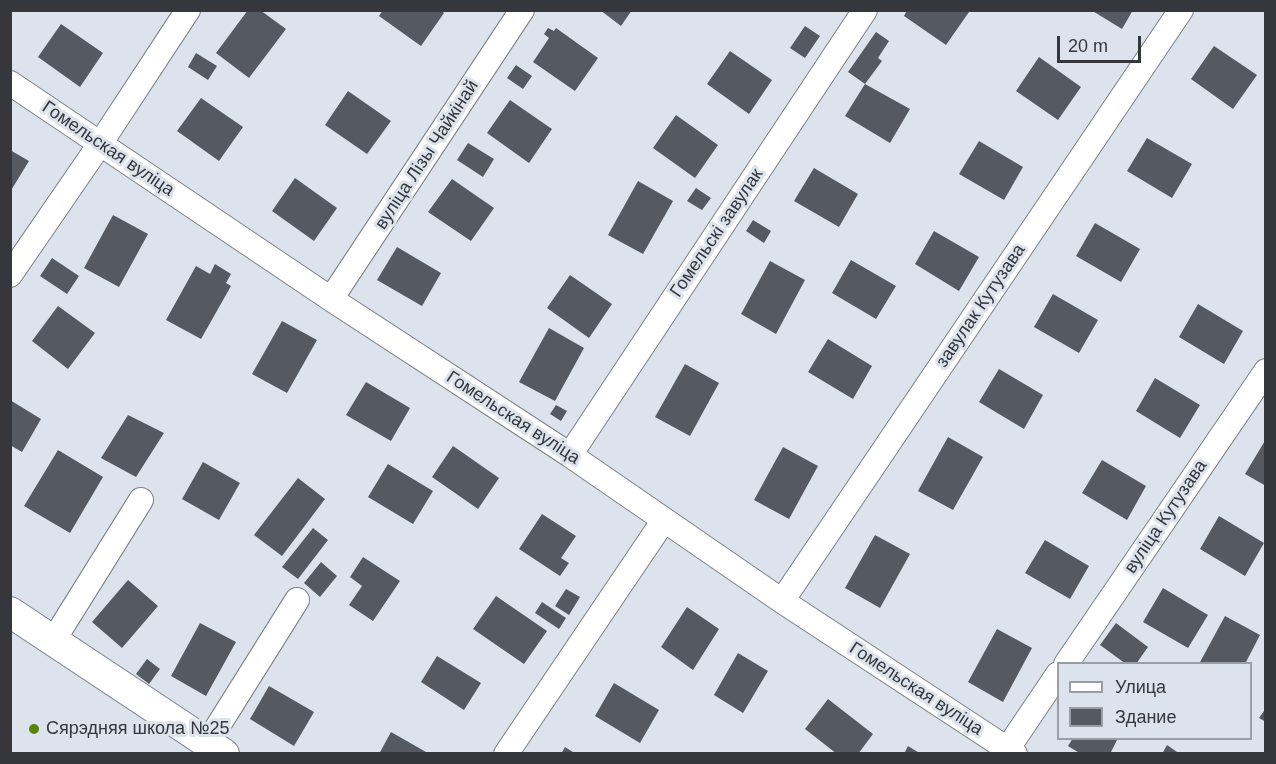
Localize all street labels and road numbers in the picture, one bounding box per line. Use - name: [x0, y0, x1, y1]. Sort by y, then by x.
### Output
- street label: вуліца Лізы Чайкінай: [371, 76, 483, 234]
- street label: Гомельская вуліца: [38, 97, 178, 201]
- street label: Гомельскі завулак: [666, 165, 768, 301]
- street label: завулак Кутузава: [932, 240, 1030, 372]
- street label: Гомельская вуліца: [442, 367, 584, 469]
- street label: вуліца Кутузава: [1120, 456, 1212, 578]
- street label: Гомельская вуліца: [845, 638, 987, 740]

